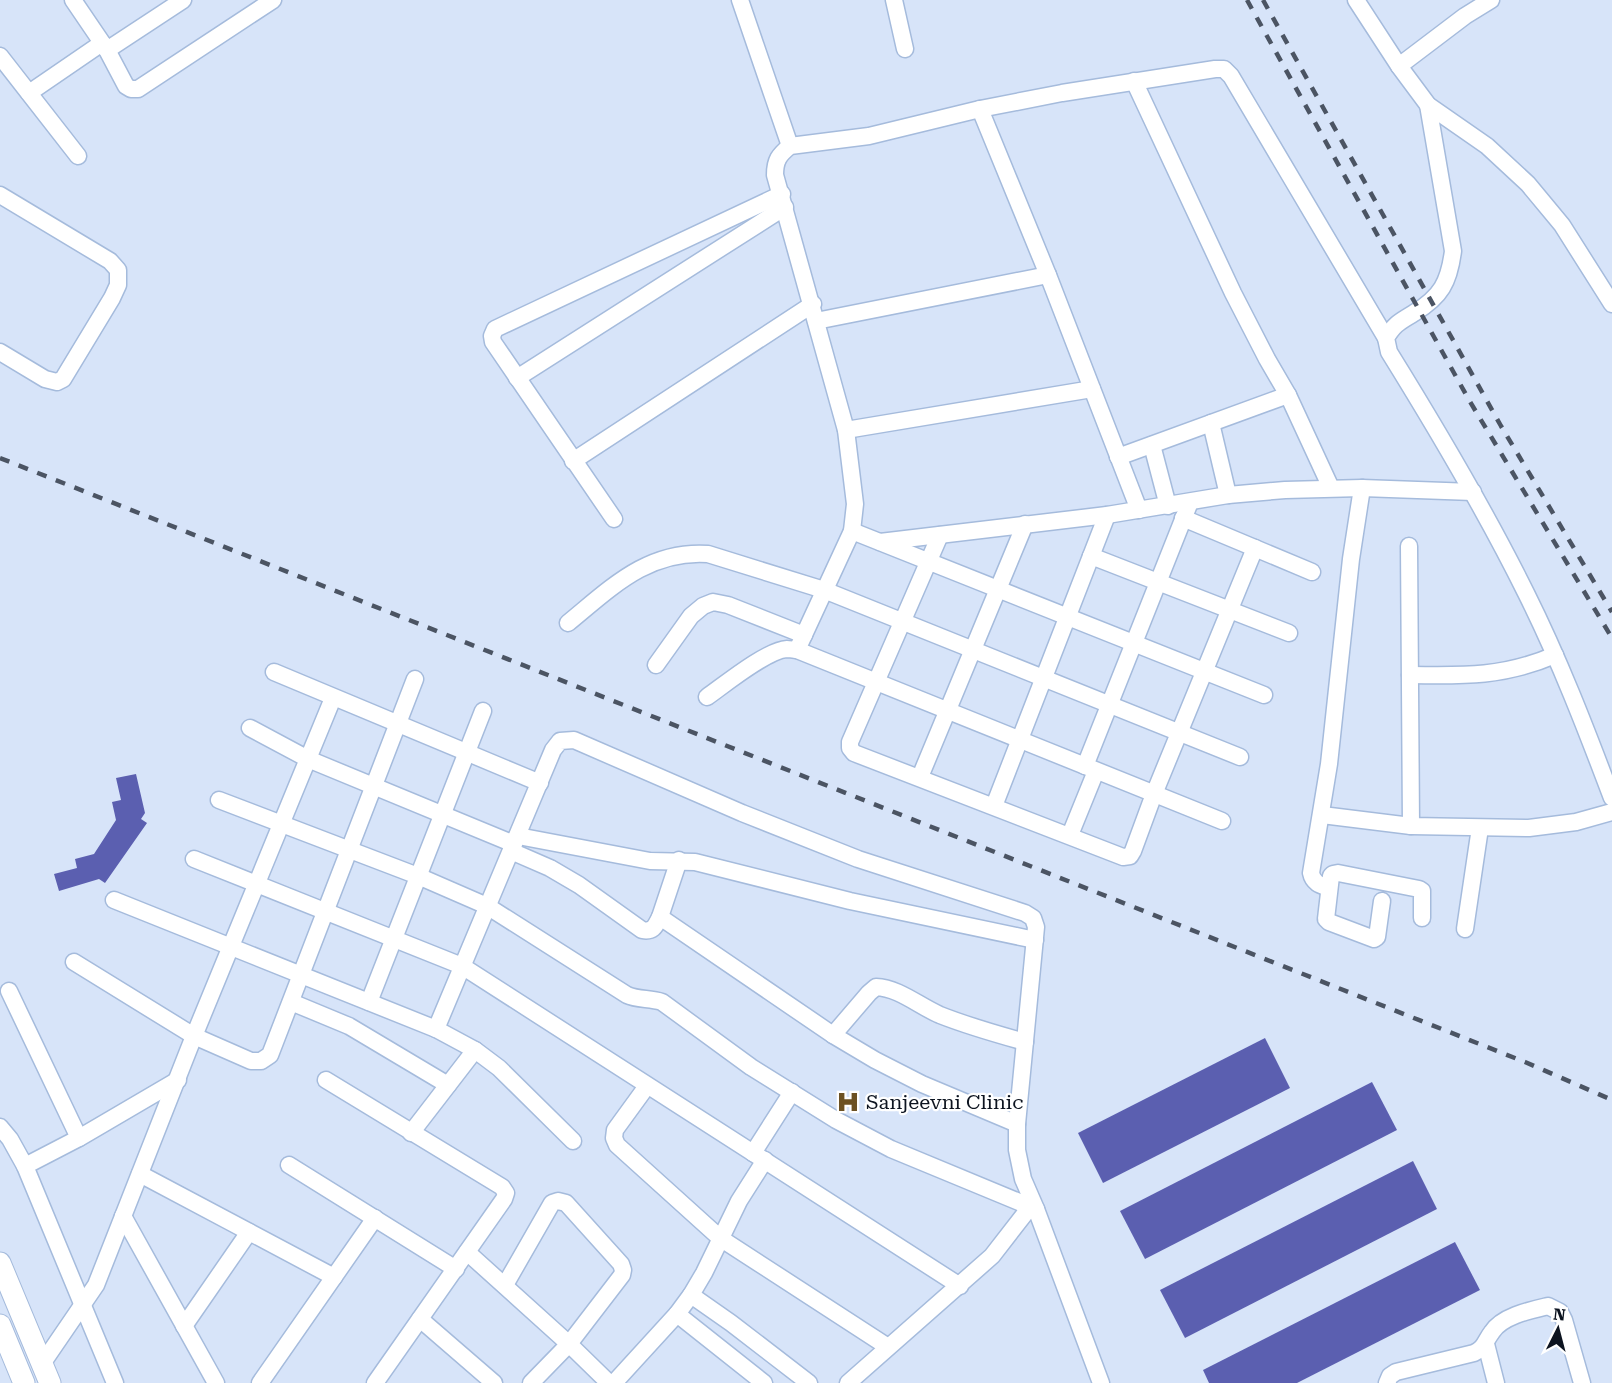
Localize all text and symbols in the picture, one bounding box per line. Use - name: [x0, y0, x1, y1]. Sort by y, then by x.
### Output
- hospital icon: Sanjeevni Clinic: [835, 1089, 861, 1115]
- place label: Sanjeevni Clinic: [866, 1090, 1023, 1114]
- north arrow: [1528, 1299, 1588, 1359]
- text: N: [1552, 1304, 1567, 1325]

